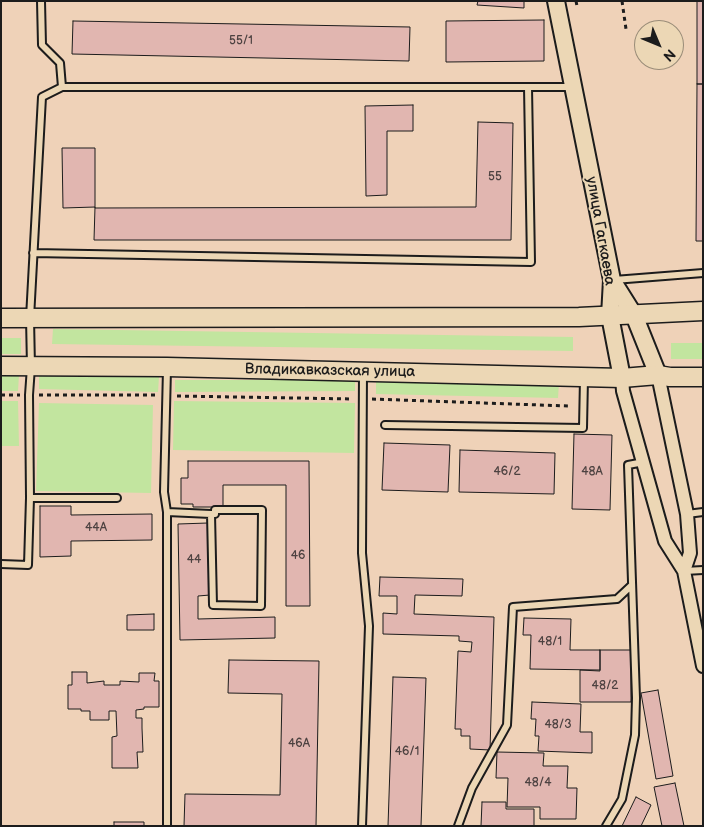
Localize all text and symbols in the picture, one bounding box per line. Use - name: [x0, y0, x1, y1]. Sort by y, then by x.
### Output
- north arrow: [634, 20, 684, 70]
- house number: 55/1: [229, 34, 253, 48]
- text: N: [660, 46, 679, 65]
- house number: 55: [488, 170, 502, 184]
- street label: улица Гагкаева: [582, 175, 618, 287]
- street label: Владикавказская улица: [245, 361, 415, 381]
- house number: 46/2: [493, 465, 521, 479]
- house number: 48А: [581, 465, 603, 479]
- house number: 44А: [85, 521, 107, 535]
- house number: 46: [291, 549, 305, 563]
- house number: 44: [187, 553, 201, 567]
- house number: 48/1: [538, 635, 562, 649]
- house number: 48/2: [592, 679, 618, 693]
- house number: 48/3: [544, 718, 572, 732]
- house number: 46А: [288, 737, 310, 751]
- house number: 46/1: [395, 745, 419, 759]
- house number: 48/4: [524, 776, 552, 790]

